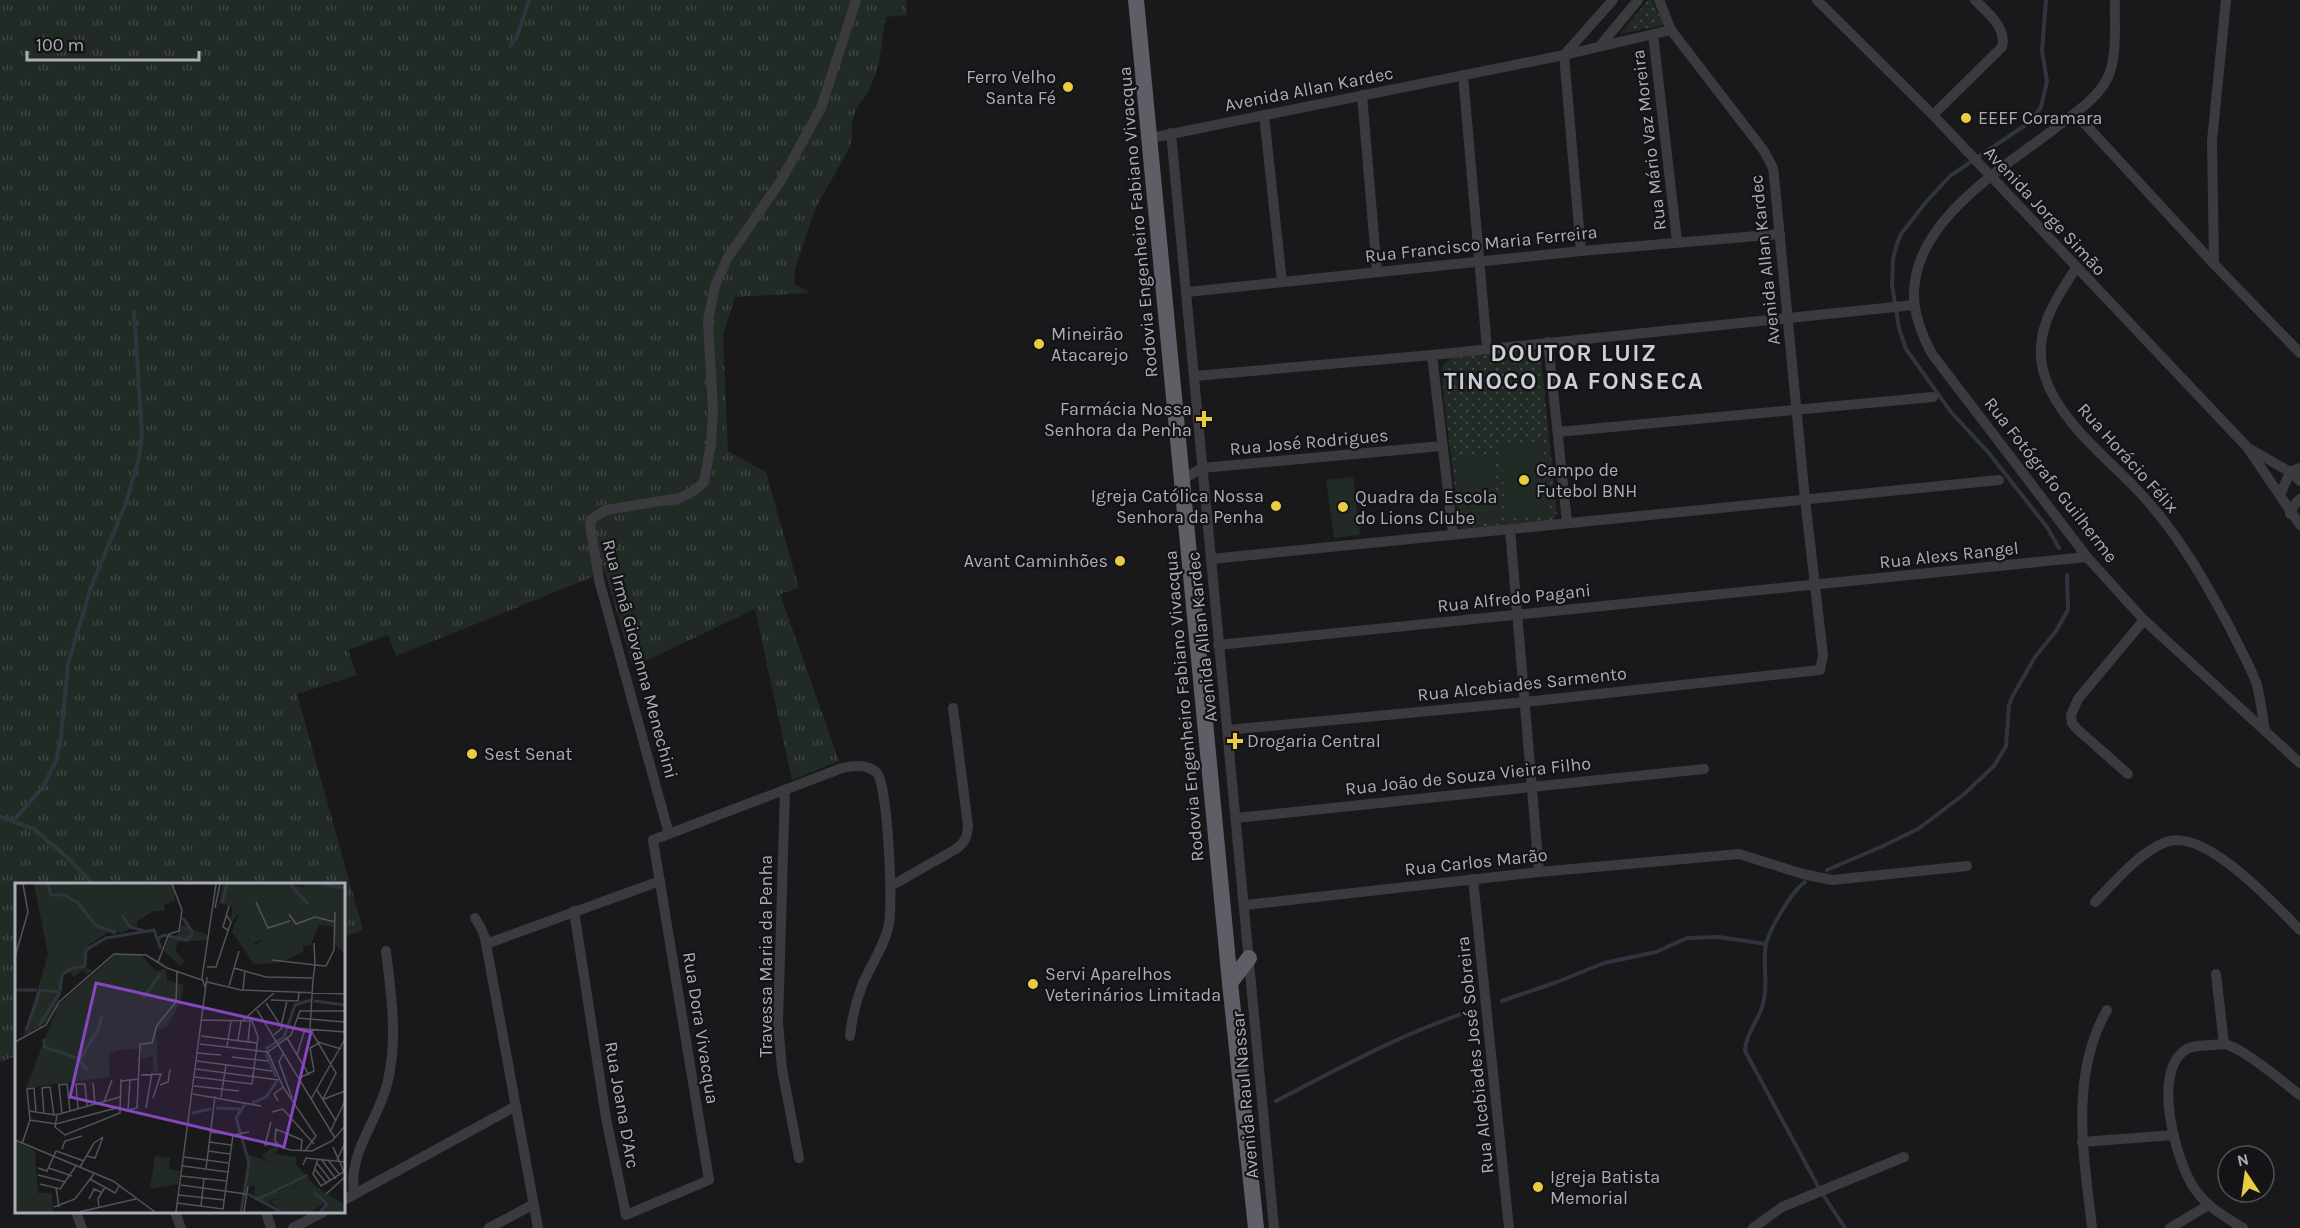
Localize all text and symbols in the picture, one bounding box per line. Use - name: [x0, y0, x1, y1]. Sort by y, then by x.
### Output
- scale bar: [27, 24, 200, 62]
- text: 100 m: [36, 34, 84, 56]
- street label: Rua Mário Vaz Moreira: [1627, 48, 1671, 232]
- street label: Avenida Allan Kardec: [1223, 62, 1395, 116]
- place label: Ferro Velho Santa Fé: [966, 66, 1056, 109]
- street label: Rodovia Engenheiro Fabiano Vivacqua: [1113, 66, 1163, 378]
- marker: Ferro Velho Santa Fé: [1061, 80, 1075, 94]
- place label: EEEF Coramara: [1978, 107, 2103, 129]
- marker: EEEF Coramara: [1959, 111, 1973, 125]
- street label: Avenida Jorge Simão: [1979, 142, 2111, 280]
- street label: Avenida Allan Kardec: [1745, 174, 1785, 346]
- street label: Rua Francisco Maria Ferreira: [1364, 221, 1598, 267]
- place label: Mineirão Atacarejo: [1051, 323, 1128, 366]
- marker: Mineirão Atacarejo: [1032, 337, 1046, 351]
- district label: DOUTOR LUIZ TINOCO DA FONSECA: [1444, 339, 1704, 395]
- street label: Rua Fotógrafo Guilherme: [1980, 393, 2122, 567]
- place label: Farmácia Nossa Senhora da Penha: [1044, 398, 1192, 441]
- street label: Rua Horácio Félix: [2073, 398, 2183, 518]
- marker: Farmácia Nossa Senhora da Penha: [1197, 412, 1211, 426]
- street label: Rua José Rodrigues: [1229, 424, 1389, 460]
- place label: Campo de Futebol BNH: [1536, 459, 1637, 502]
- marker: Campo de Futebol BNH: [1517, 473, 1531, 487]
- place label: Igreja Católica Nossa Senhora da Penha: [1091, 485, 1264, 528]
- place label: Quadra da Escola do Lions Clube: [1355, 486, 1497, 529]
- marker: Igreja Católica Nossa Senhora da Penha: [1269, 499, 1283, 513]
- marker: Quadra da Escola do Lions Clube: [1336, 500, 1350, 514]
- street label: Rua Irmã Giovanna Menechini: [597, 537, 683, 781]
- street label: Rua Alexs Rangel: [1878, 537, 2020, 573]
- place label: Avant Caminhões: [964, 550, 1108, 572]
- street label: Rodovia Engenheiro Fabiano Vivacqua: [1159, 550, 1209, 862]
- street label: Avenida Allan Kardec: [1182, 551, 1222, 723]
- marker: Avant Caminhões: [1113, 554, 1127, 568]
- street label: Rua Alfredo Pagani: [1436, 579, 1592, 617]
- street label: Rua Alcebiades Sarmento: [1416, 662, 1628, 706]
- place label: Drogaria Central: [1247, 730, 1381, 752]
- marker: Drogaria Central: [1228, 734, 1242, 748]
- place label: Sest Senat: [484, 743, 573, 765]
- marker: Sest Senat: [465, 747, 479, 761]
- street label: Rua João de Souza Vieira Filho: [1344, 752, 1592, 800]
- street label: Rua Carlos Marão: [1403, 844, 1549, 880]
- street label: Travessa Maria da Penha: [755, 855, 777, 1057]
- inset map: [15, 883, 345, 1213]
- street label: Rua Alcebiades José Sobreira: [1452, 935, 1498, 1175]
- street label: Rua Dora Vivacqua: [678, 950, 724, 1106]
- place label: Servi Aparelhos Veterinários Limitada: [1045, 963, 1221, 1006]
- marker: Servi Aparelhos Veterinários Limitada: [1026, 977, 1040, 991]
- street label: Avenida Raul Nassar: [1227, 1010, 1263, 1180]
- street label: Rua Joana D'Arc: [600, 1040, 644, 1170]
- north arrow: [2216, 1144, 2276, 1204]
- text: N: [2235, 1149, 2250, 1170]
- place label: Igreja Batista Memorial: [1550, 1166, 1660, 1209]
- marker: Igreja Batista Memorial: [1531, 1180, 1545, 1194]

